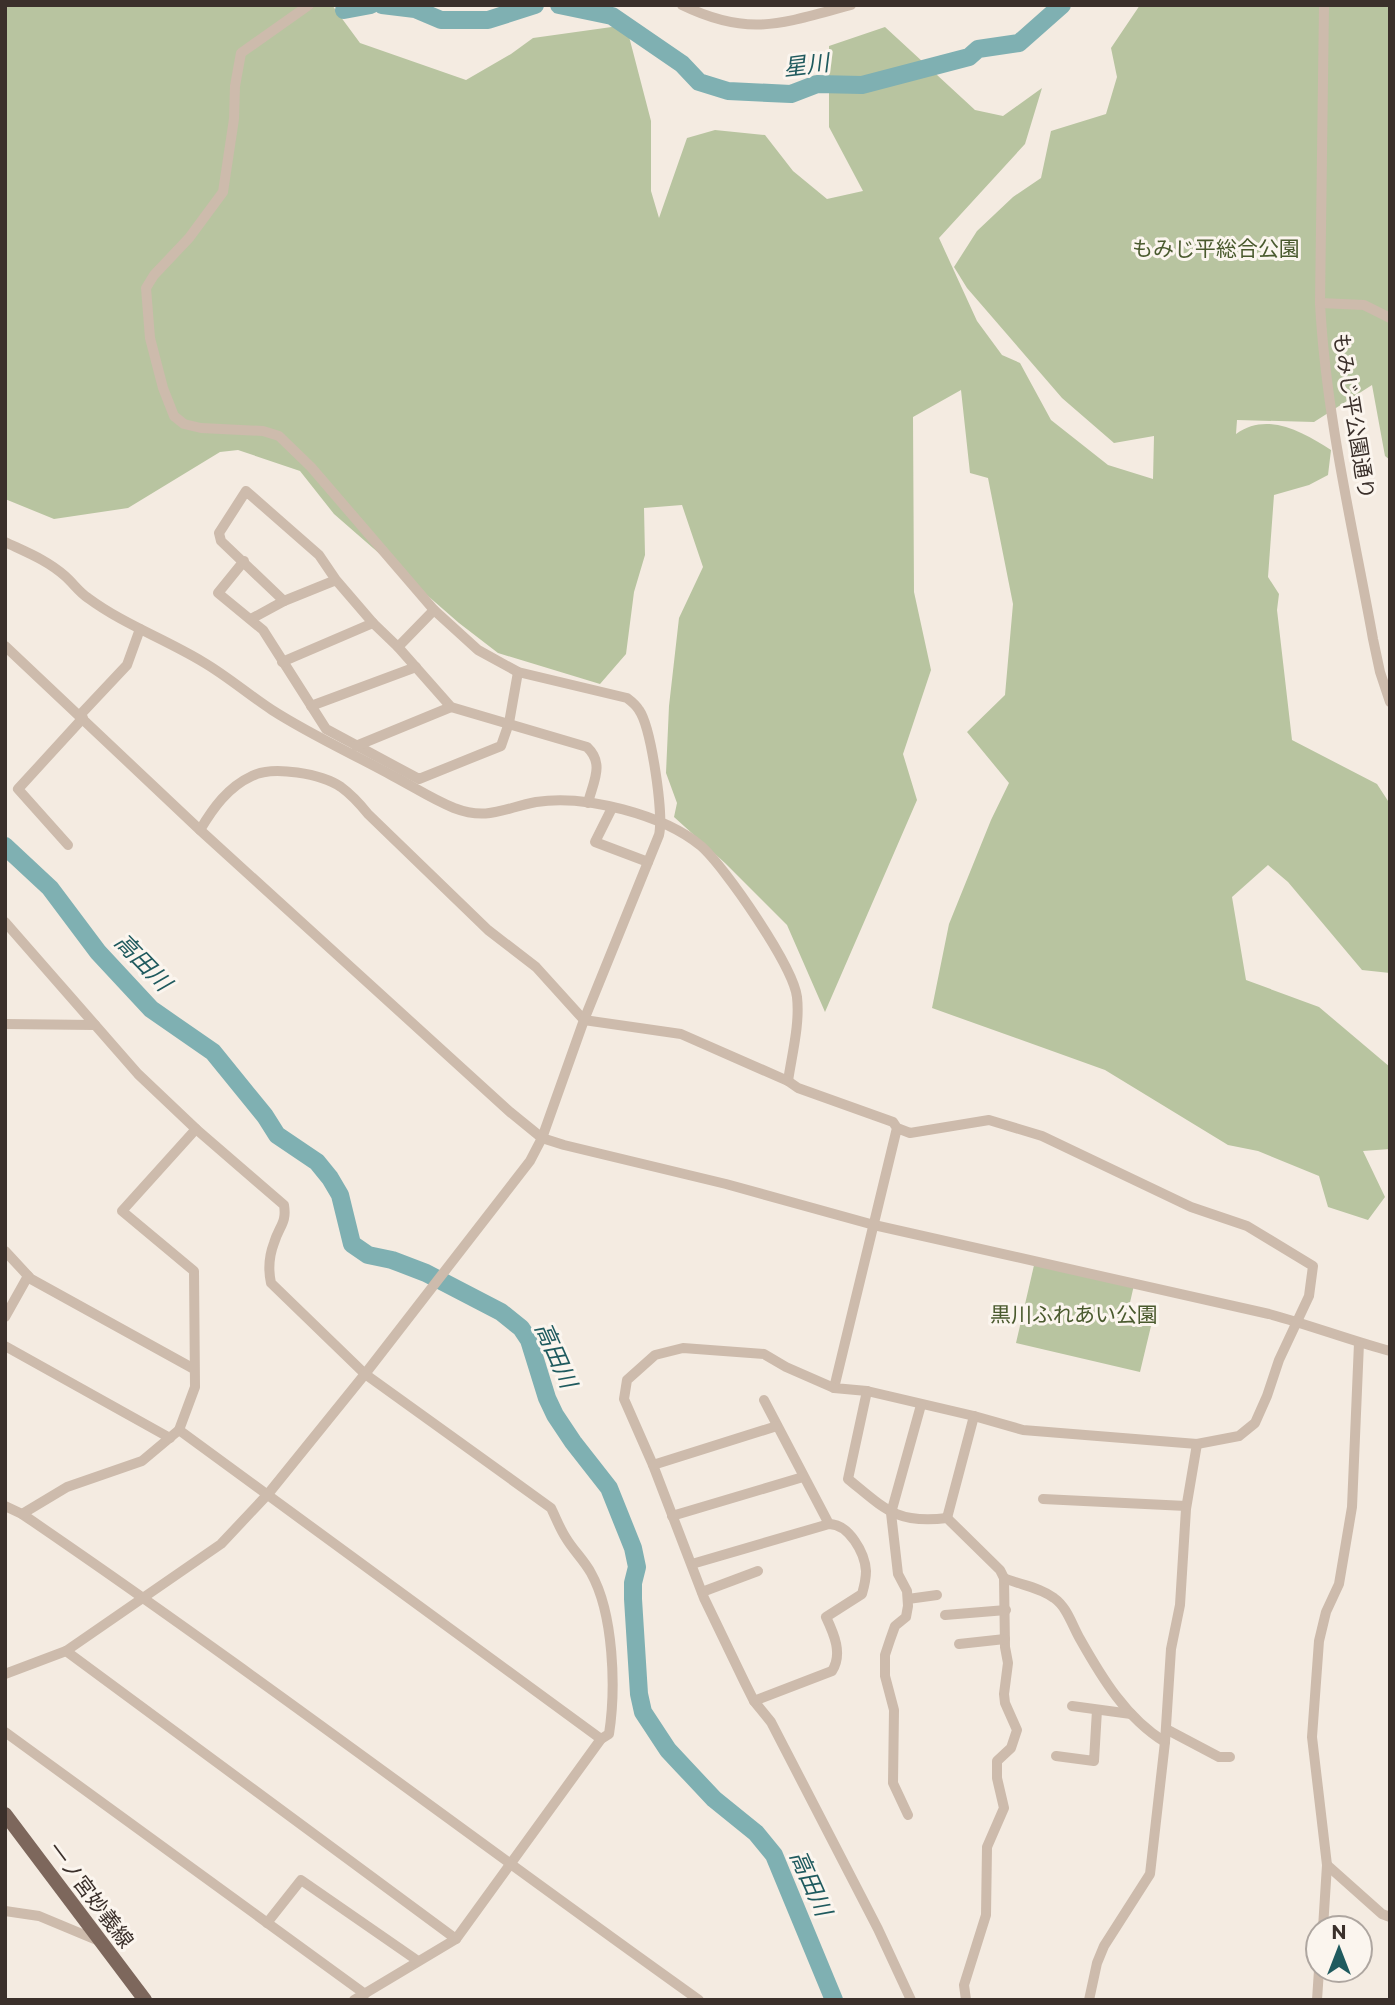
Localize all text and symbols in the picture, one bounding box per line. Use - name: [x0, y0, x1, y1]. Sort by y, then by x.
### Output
- water label: 星川: [781, 48, 834, 82]
- park label: もみじ平総合公園: [1132, 236, 1300, 261]
- street label: もみじ平公園通り: [1329, 331, 1379, 501]
- water label: 高田川: [109, 927, 179, 999]
- park label: 黒川ふれあい公園: [990, 1302, 1158, 1327]
- water label: 高田川: [529, 1318, 584, 1395]
- street label: 一ノ宮妙義線: [43, 1837, 139, 1953]
- water label: 高田川: [784, 1846, 839, 1923]
- north arrow: [1304, 1914, 1374, 1984]
- text: N: [1331, 1921, 1347, 1944]

